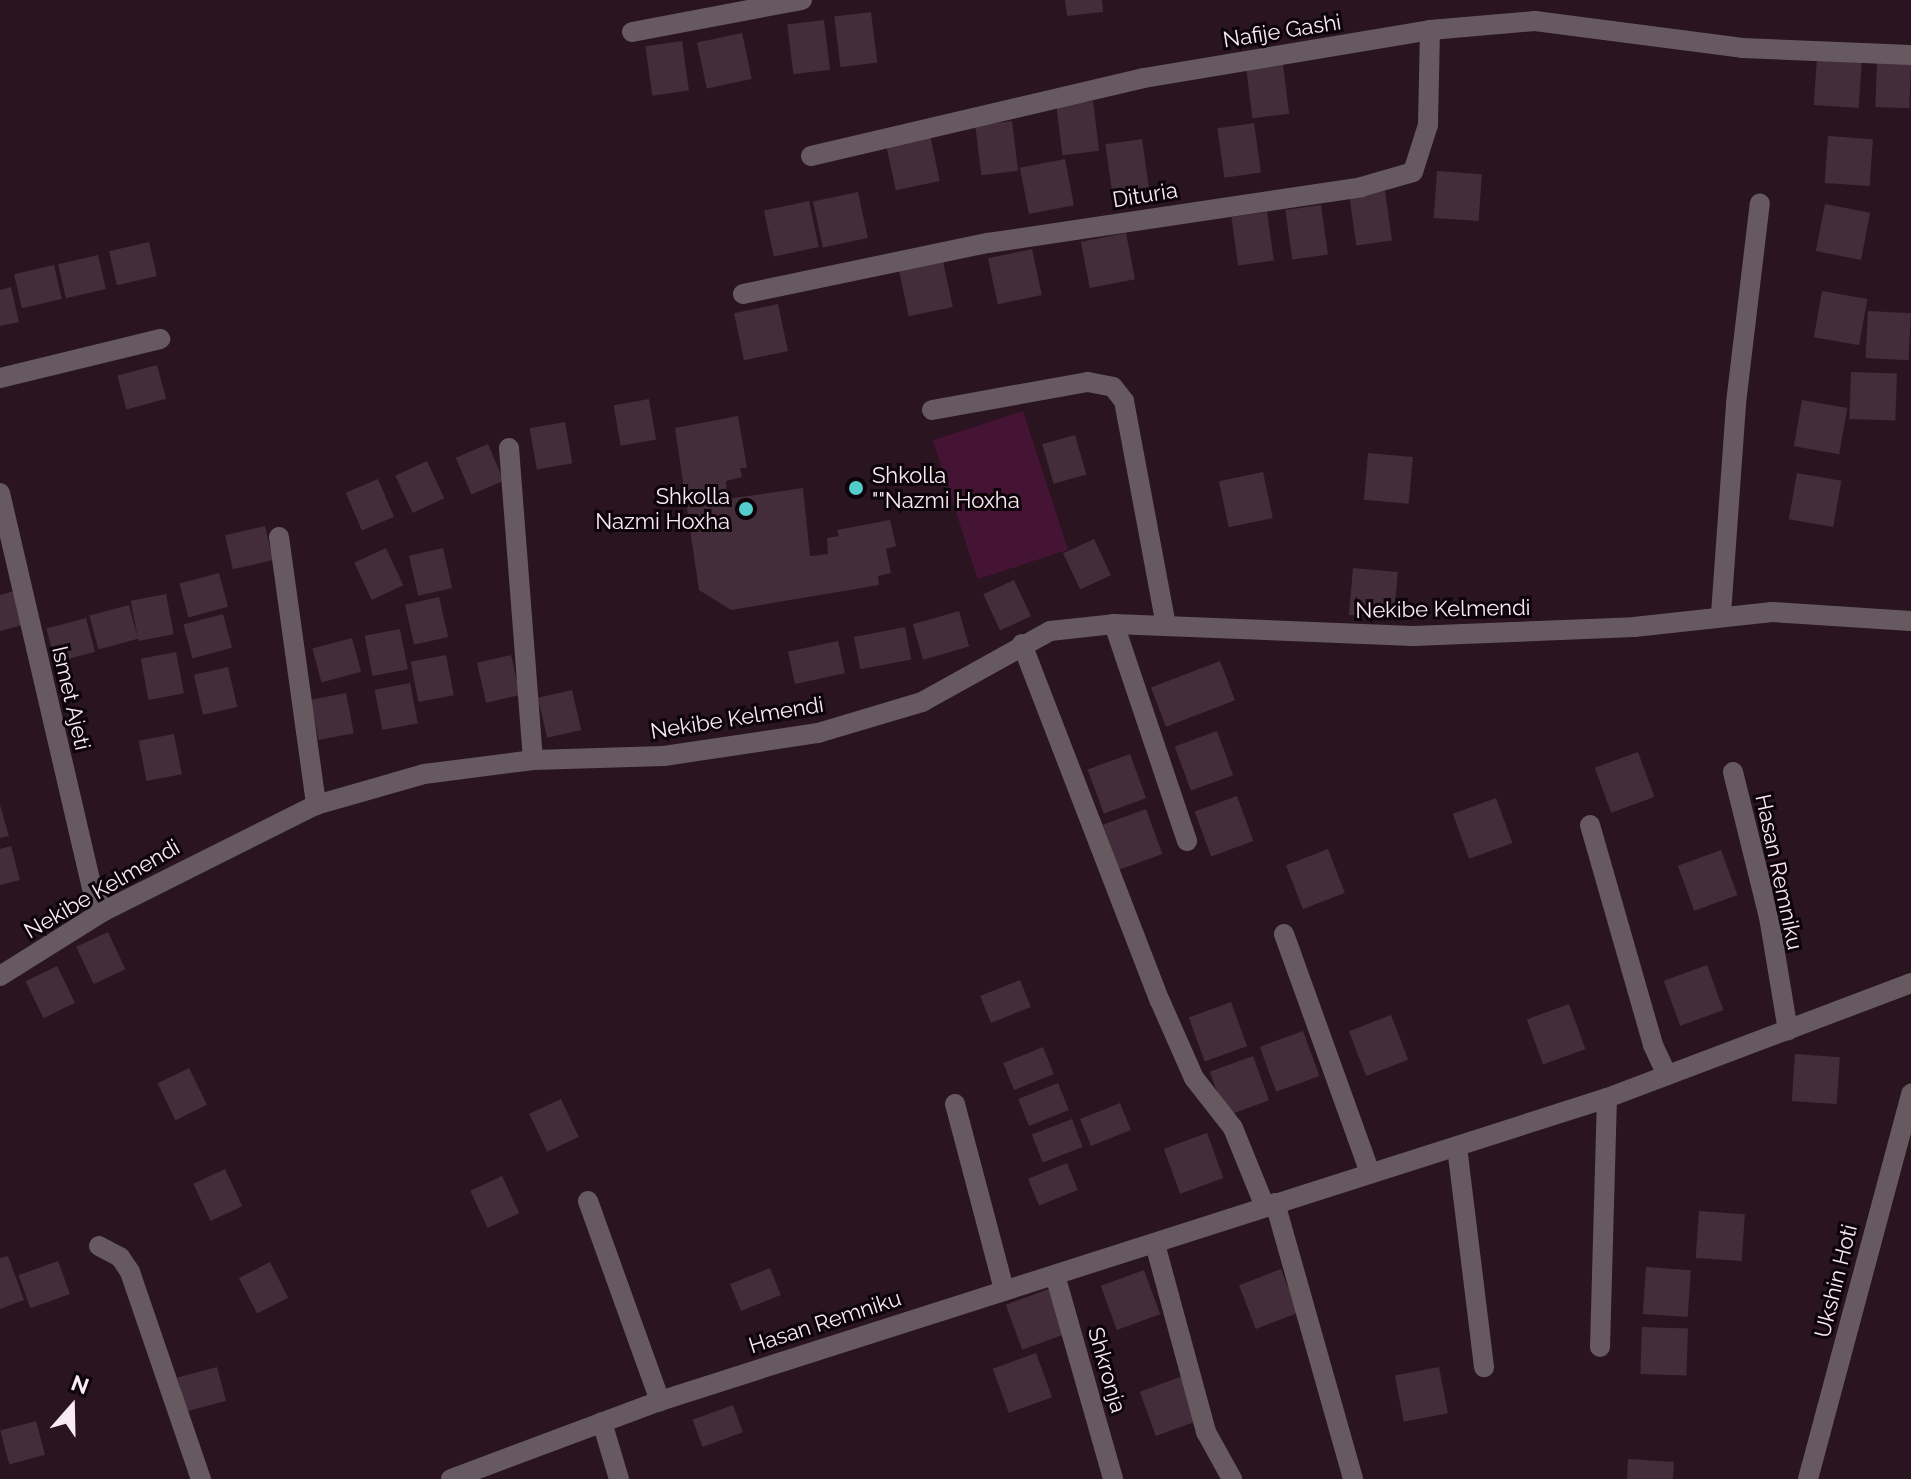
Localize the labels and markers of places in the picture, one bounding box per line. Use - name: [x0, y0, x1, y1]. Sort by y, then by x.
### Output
- place label: Shkolla ""Nazmi Hoxha: [872, 462, 1020, 514]
- marker: Shkolla ""Nazmi Hoxha: [847, 479, 865, 497]
- place label: Shkolla Nazmi Hoxha: [595, 483, 730, 534]
- marker: Shkolla Nazmi Hoxha: [737, 500, 755, 518]

